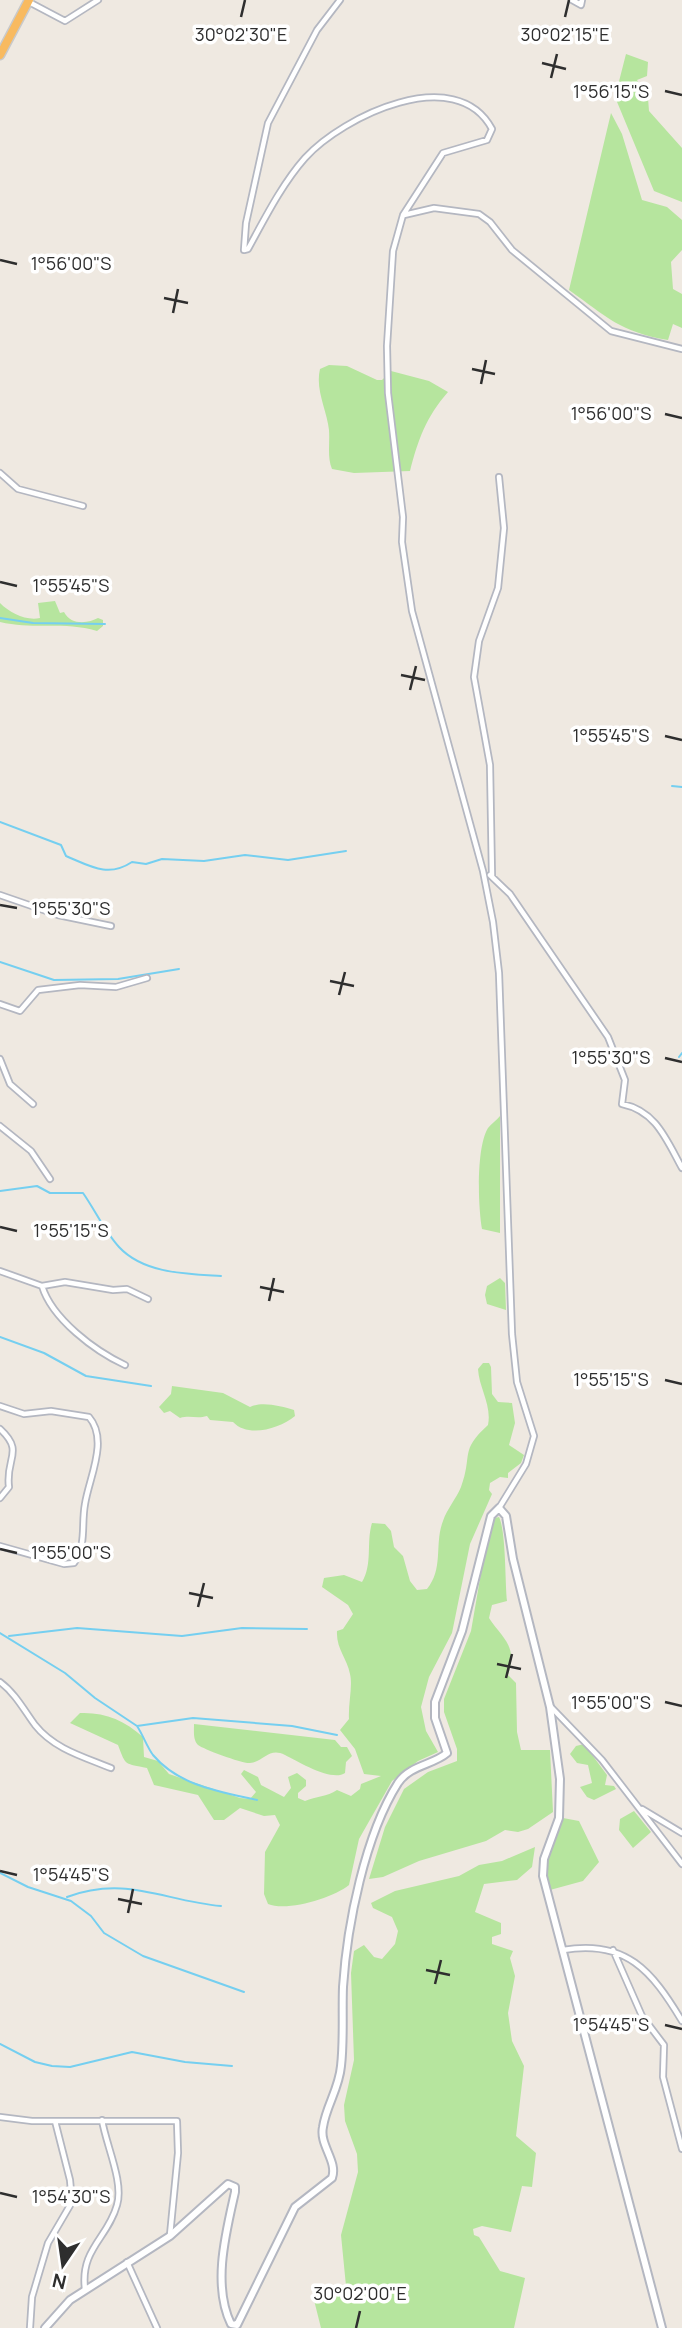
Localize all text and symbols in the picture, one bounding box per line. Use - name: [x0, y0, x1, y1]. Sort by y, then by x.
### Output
- text: 30°02'30"E: [195, 22, 287, 46]
- text: 30°02'15"E: [521, 22, 609, 46]
- text: 1°56'15"S: [573, 79, 649, 103]
- text: 1°56'00"S: [31, 251, 111, 275]
- text: 1°56'00"S: [571, 401, 651, 425]
- text: 1°55'45"S: [33, 573, 109, 597]
- text: 1°55'45"S: [573, 723, 649, 747]
- text: 1°55'30"S: [32, 896, 110, 920]
- text: 1°55'30"S: [572, 1045, 650, 1069]
- text: 1°55'15"S: [33, 1218, 109, 1242]
- text: 1°55'15"S: [573, 1367, 649, 1391]
- text: 1°55'00"S: [31, 1540, 111, 1564]
- text: 1°55'00"S: [571, 1690, 651, 1714]
- text: 1°54'45"S: [33, 1862, 109, 1886]
- text: 1°54'45"S: [573, 2012, 649, 2036]
- text: 1°54'30"S: [32, 2184, 110, 2208]
- north arrow: [28, 2230, 98, 2300]
- text: N: [50, 2267, 69, 2296]
- text: 30°02'00"E: [313, 2281, 407, 2305]

